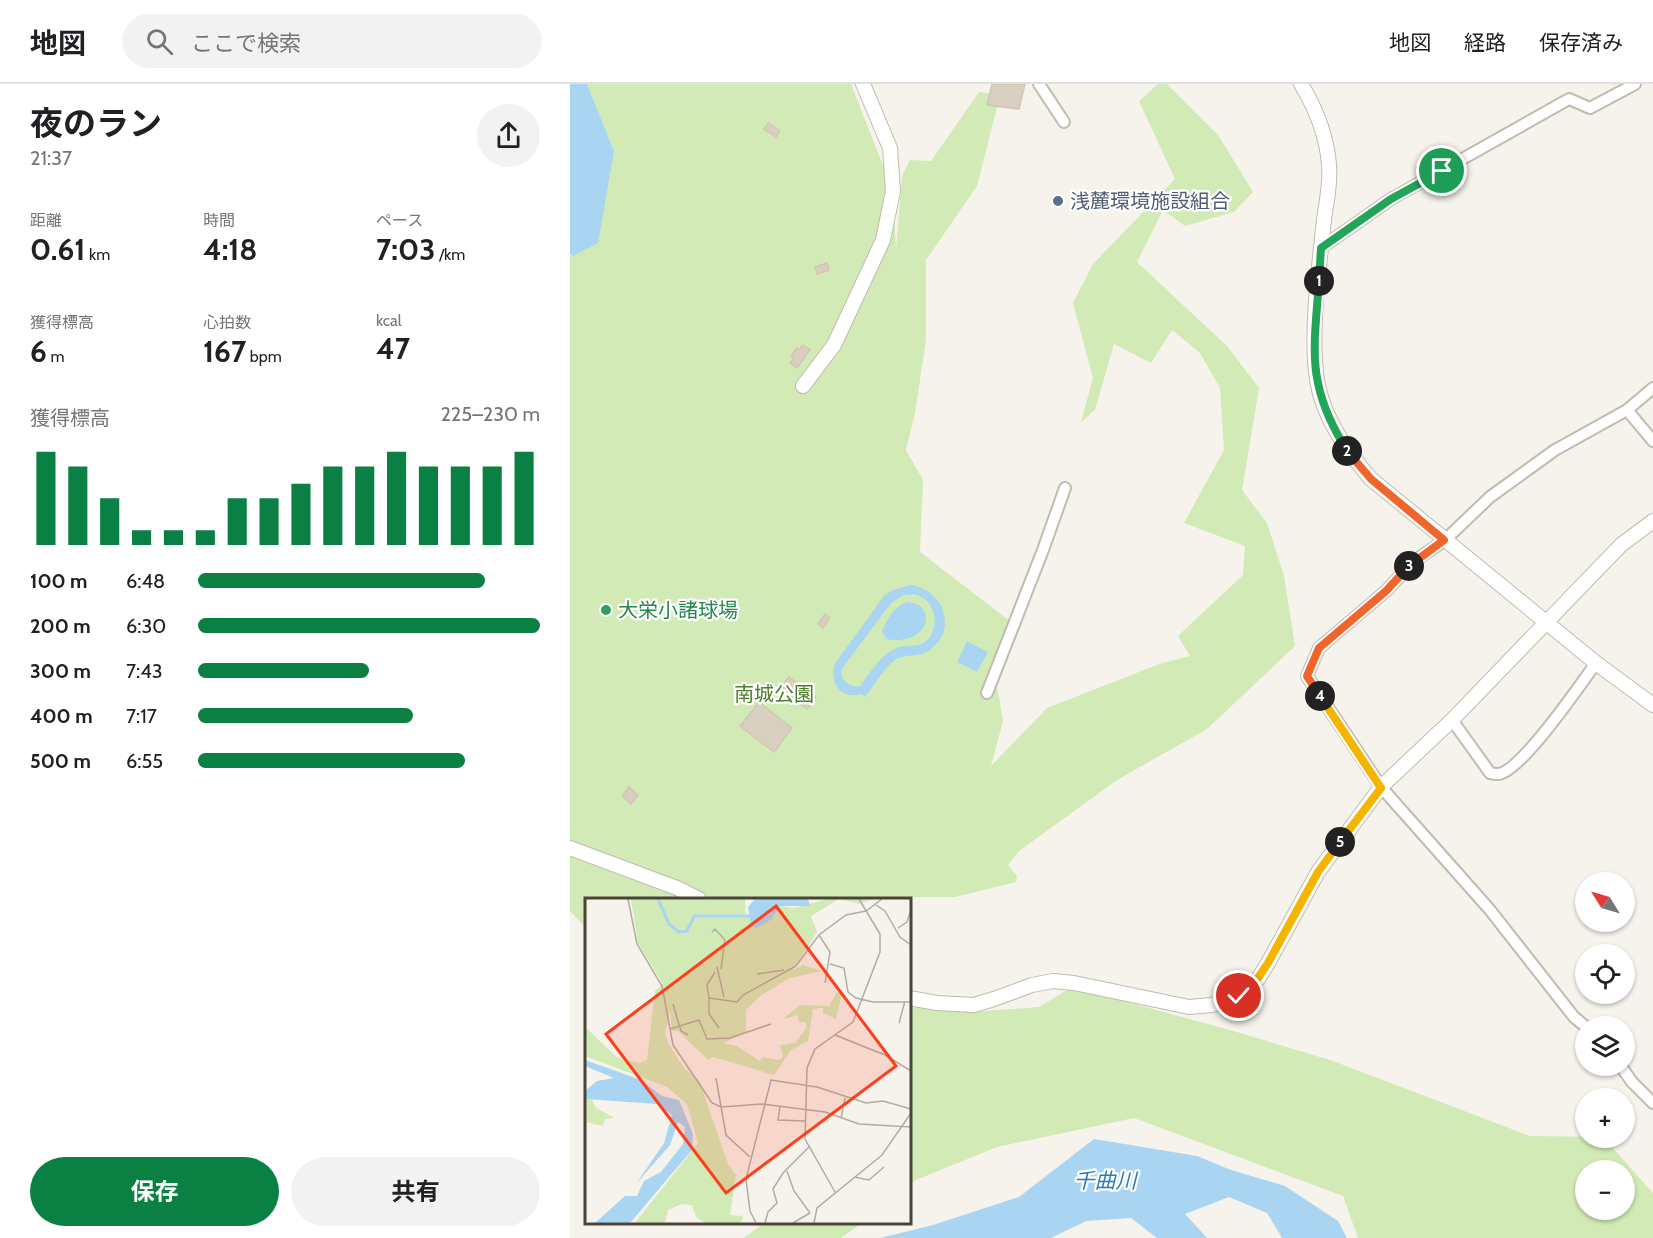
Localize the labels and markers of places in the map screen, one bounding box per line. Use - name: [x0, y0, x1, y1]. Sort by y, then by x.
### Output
- pin: [1416, 145, 1467, 196]
- place label: 浅麓環境施設組合: [1070, 189, 1230, 213]
- marker: 浅麓環境施設組合: [1051, 194, 1065, 208]
- pin: 1: [1304, 266, 1334, 296]
- pin: 2: [1332, 436, 1362, 466]
- pin: 3: [1394, 551, 1424, 581]
- place label: 大栄小諸球場: [618, 598, 738, 622]
- marker: 大栄小諸球場: [599, 603, 613, 617]
- pin: 4: [1305, 681, 1335, 711]
- pin: 5: [1325, 827, 1355, 857]
- pin: [1213, 970, 1264, 1021]

